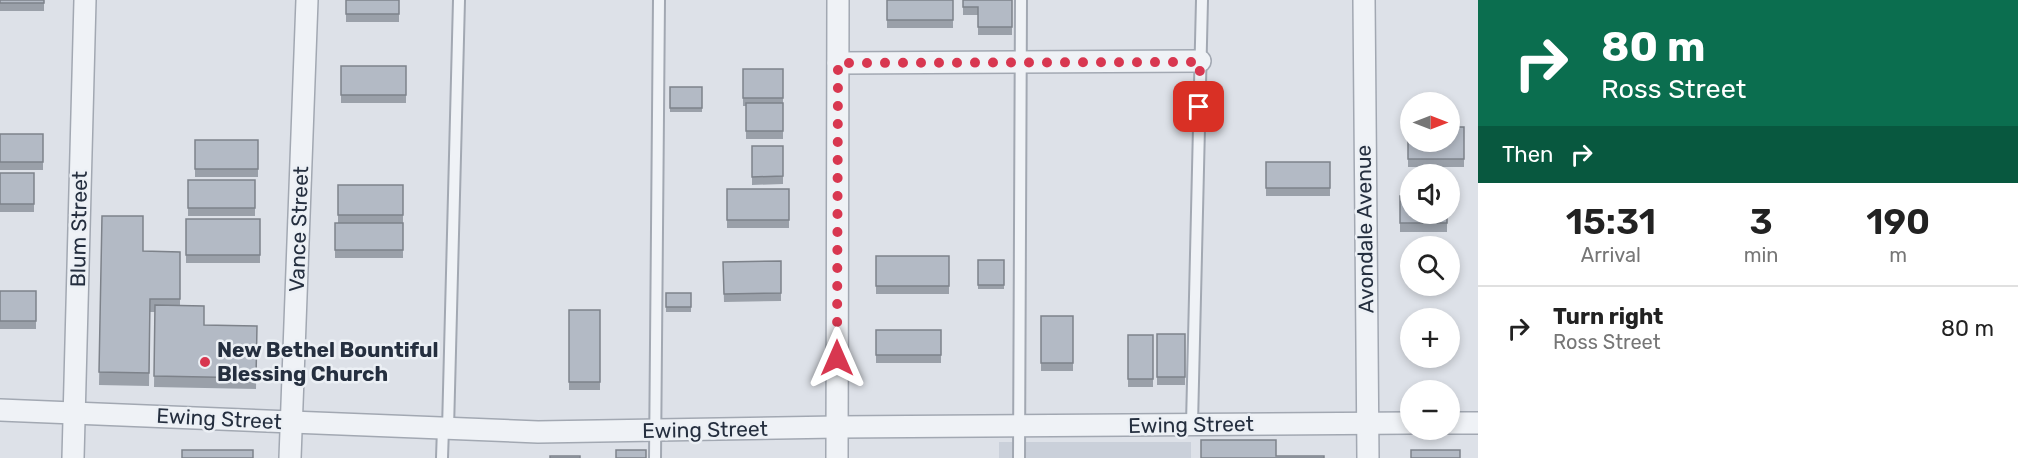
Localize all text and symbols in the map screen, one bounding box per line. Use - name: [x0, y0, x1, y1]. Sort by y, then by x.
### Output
- text: 80 m: [1601, 22, 1705, 72]
- icon: right: [1502, 24, 1580, 102]
- text: Ross Street: [1601, 73, 1746, 105]
- pin: [1173, 81, 1224, 132]
- icon: arrive: [1182, 90, 1215, 123]
- north arrow: [1400, 92, 1460, 152]
- map controls: [1400, 92, 1460, 440]
- icon: right: [1565, 138, 1598, 171]
- text: Then: [1502, 141, 1553, 168]
- street label: Avondale Avenue: [1351, 145, 1378, 313]
- button: sound: [1400, 164, 1460, 224]
- street label: Vance Street: [284, 166, 313, 292]
- street label: Blum Street: [65, 171, 92, 287]
- text: 15:31: [1566, 200, 1656, 243]
- text: 3: [1749, 200, 1773, 243]
- text: 190: [1866, 200, 1930, 243]
- button: search: [1400, 236, 1460, 296]
- text: Arrival: [1581, 243, 1641, 267]
- text: min: [1744, 243, 1778, 267]
- text: m: [1889, 243, 1907, 267]
- text: Turn right: [1553, 303, 1663, 330]
- button: +: [1400, 308, 1460, 368]
- icon: right: [1502, 312, 1535, 345]
- text: 80 m: [1941, 315, 1994, 342]
- position arrow: [805, 326, 869, 390]
- text: Ross Street: [1553, 330, 1661, 354]
- place label: New Bethel Bountiful Blessing Church: [217, 337, 439, 386]
- marker: New Bethel Bountiful Blessing Church: [198, 355, 212, 369]
- button: −: [1400, 380, 1460, 440]
- street label: Ewing Street: [156, 403, 282, 434]
- street label: Ewing Street: [1128, 411, 1254, 438]
- street label: Ewing Street: [642, 416, 768, 443]

